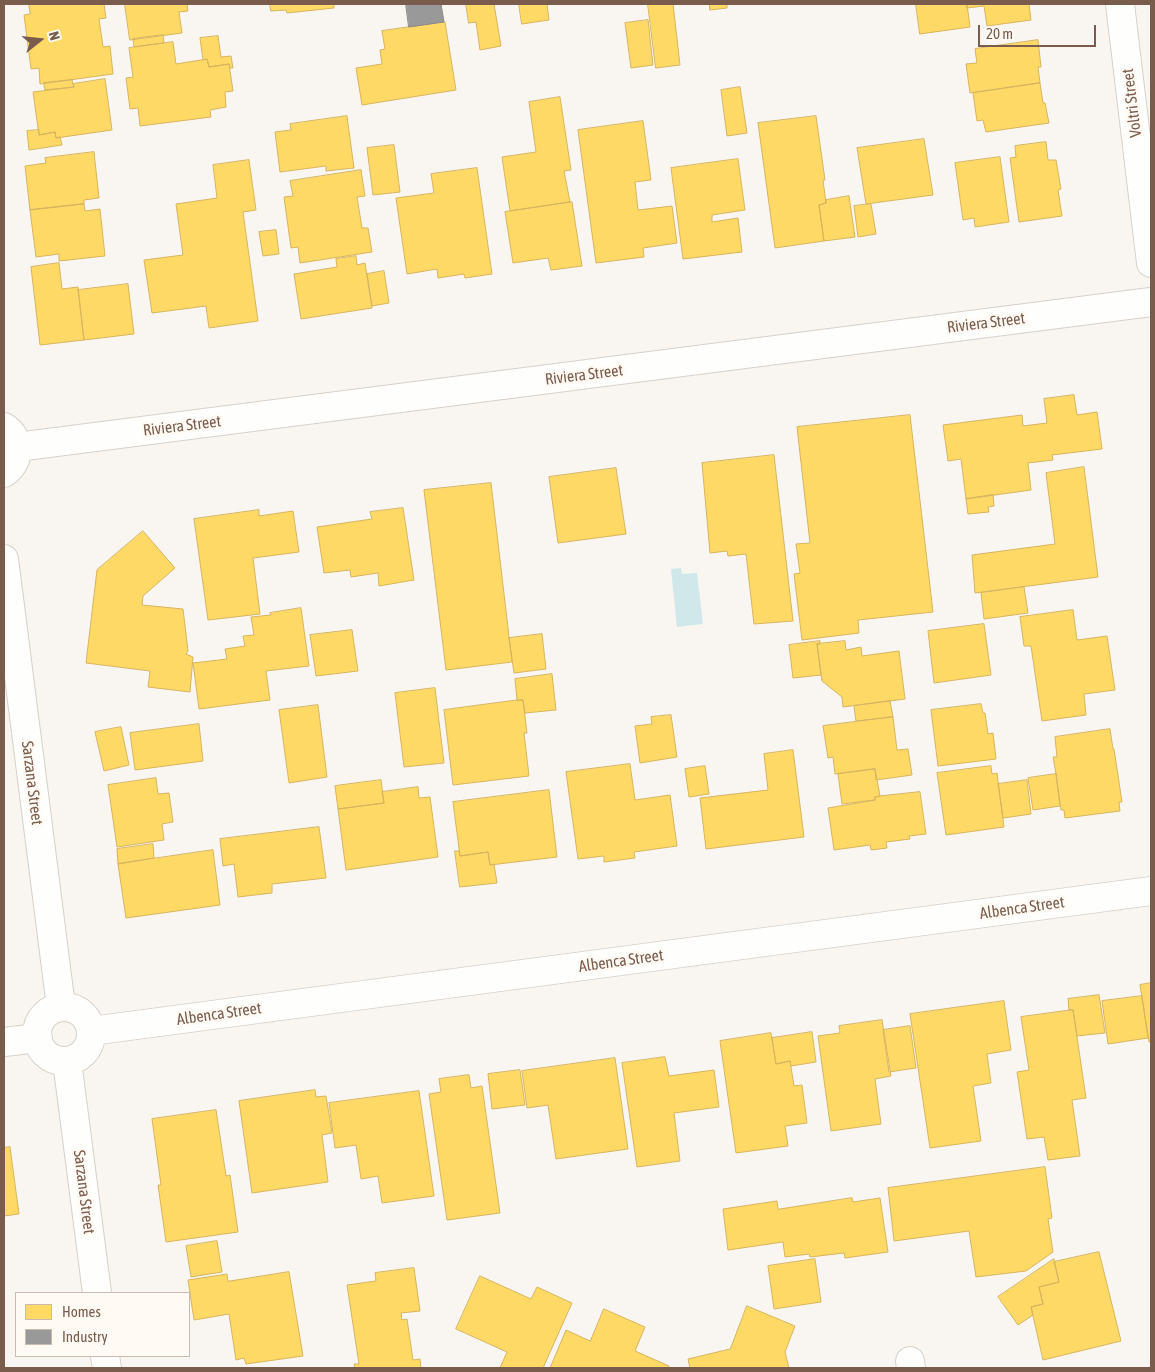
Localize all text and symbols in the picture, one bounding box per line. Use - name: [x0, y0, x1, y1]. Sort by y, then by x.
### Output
- north arrow: [15, 15, 65, 65]
- scale bar: [980, 15, 1098, 47]
- text: 20 m: [986, 25, 1013, 42]
- text: N: [46, 30, 63, 42]
- street label: Voltri Street: [1118, 67, 1146, 139]
- street label: Riviera Street: [946, 309, 1026, 337]
- street label: Riviera Street: [544, 361, 624, 389]
- street label: Riviera Street: [142, 412, 222, 440]
- street label: Sarzana Street: [17, 740, 47, 826]
- street label: Albenca Street: [978, 893, 1066, 923]
- street label: Albenca Street: [577, 946, 665, 976]
- street label: Albenca Street: [175, 999, 263, 1029]
- street label: Sarzana Street: [69, 1149, 99, 1235]
- legend: [15, 1292, 190, 1357]
- text: Homes: [62, 1303, 101, 1320]
- text: Industry: [62, 1328, 108, 1345]

